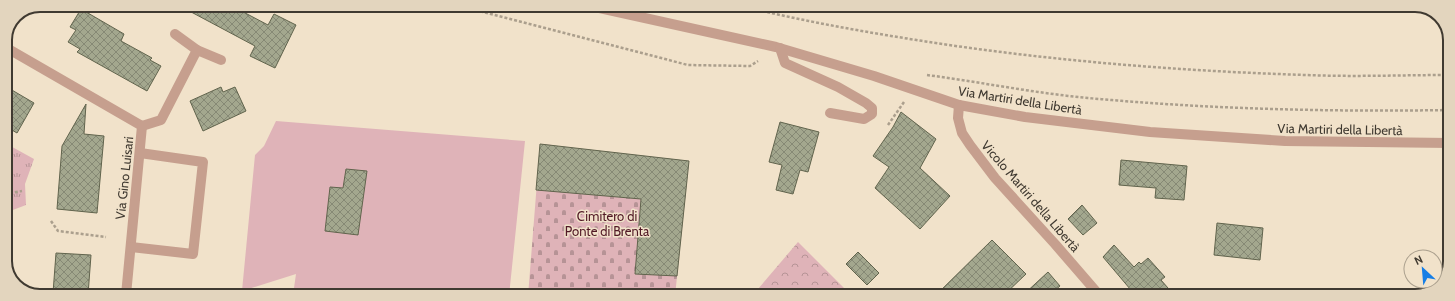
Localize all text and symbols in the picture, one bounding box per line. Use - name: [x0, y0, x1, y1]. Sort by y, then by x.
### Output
- street label: Via Martiri della Libertà: [957, 82, 1084, 118]
- street label: Via Martiri della Libertà: [1277, 120, 1403, 138]
- street label: Via Gino Luisari: [112, 136, 136, 220]
- street label: Vicolo Martiri della Libertà: [978, 137, 1084, 255]
- park label: Cimitero di Ponte di Brenta: [565, 208, 650, 239]
- north arrow: [1403, 249, 1443, 289]
- text: N: [1412, 252, 1425, 268]

